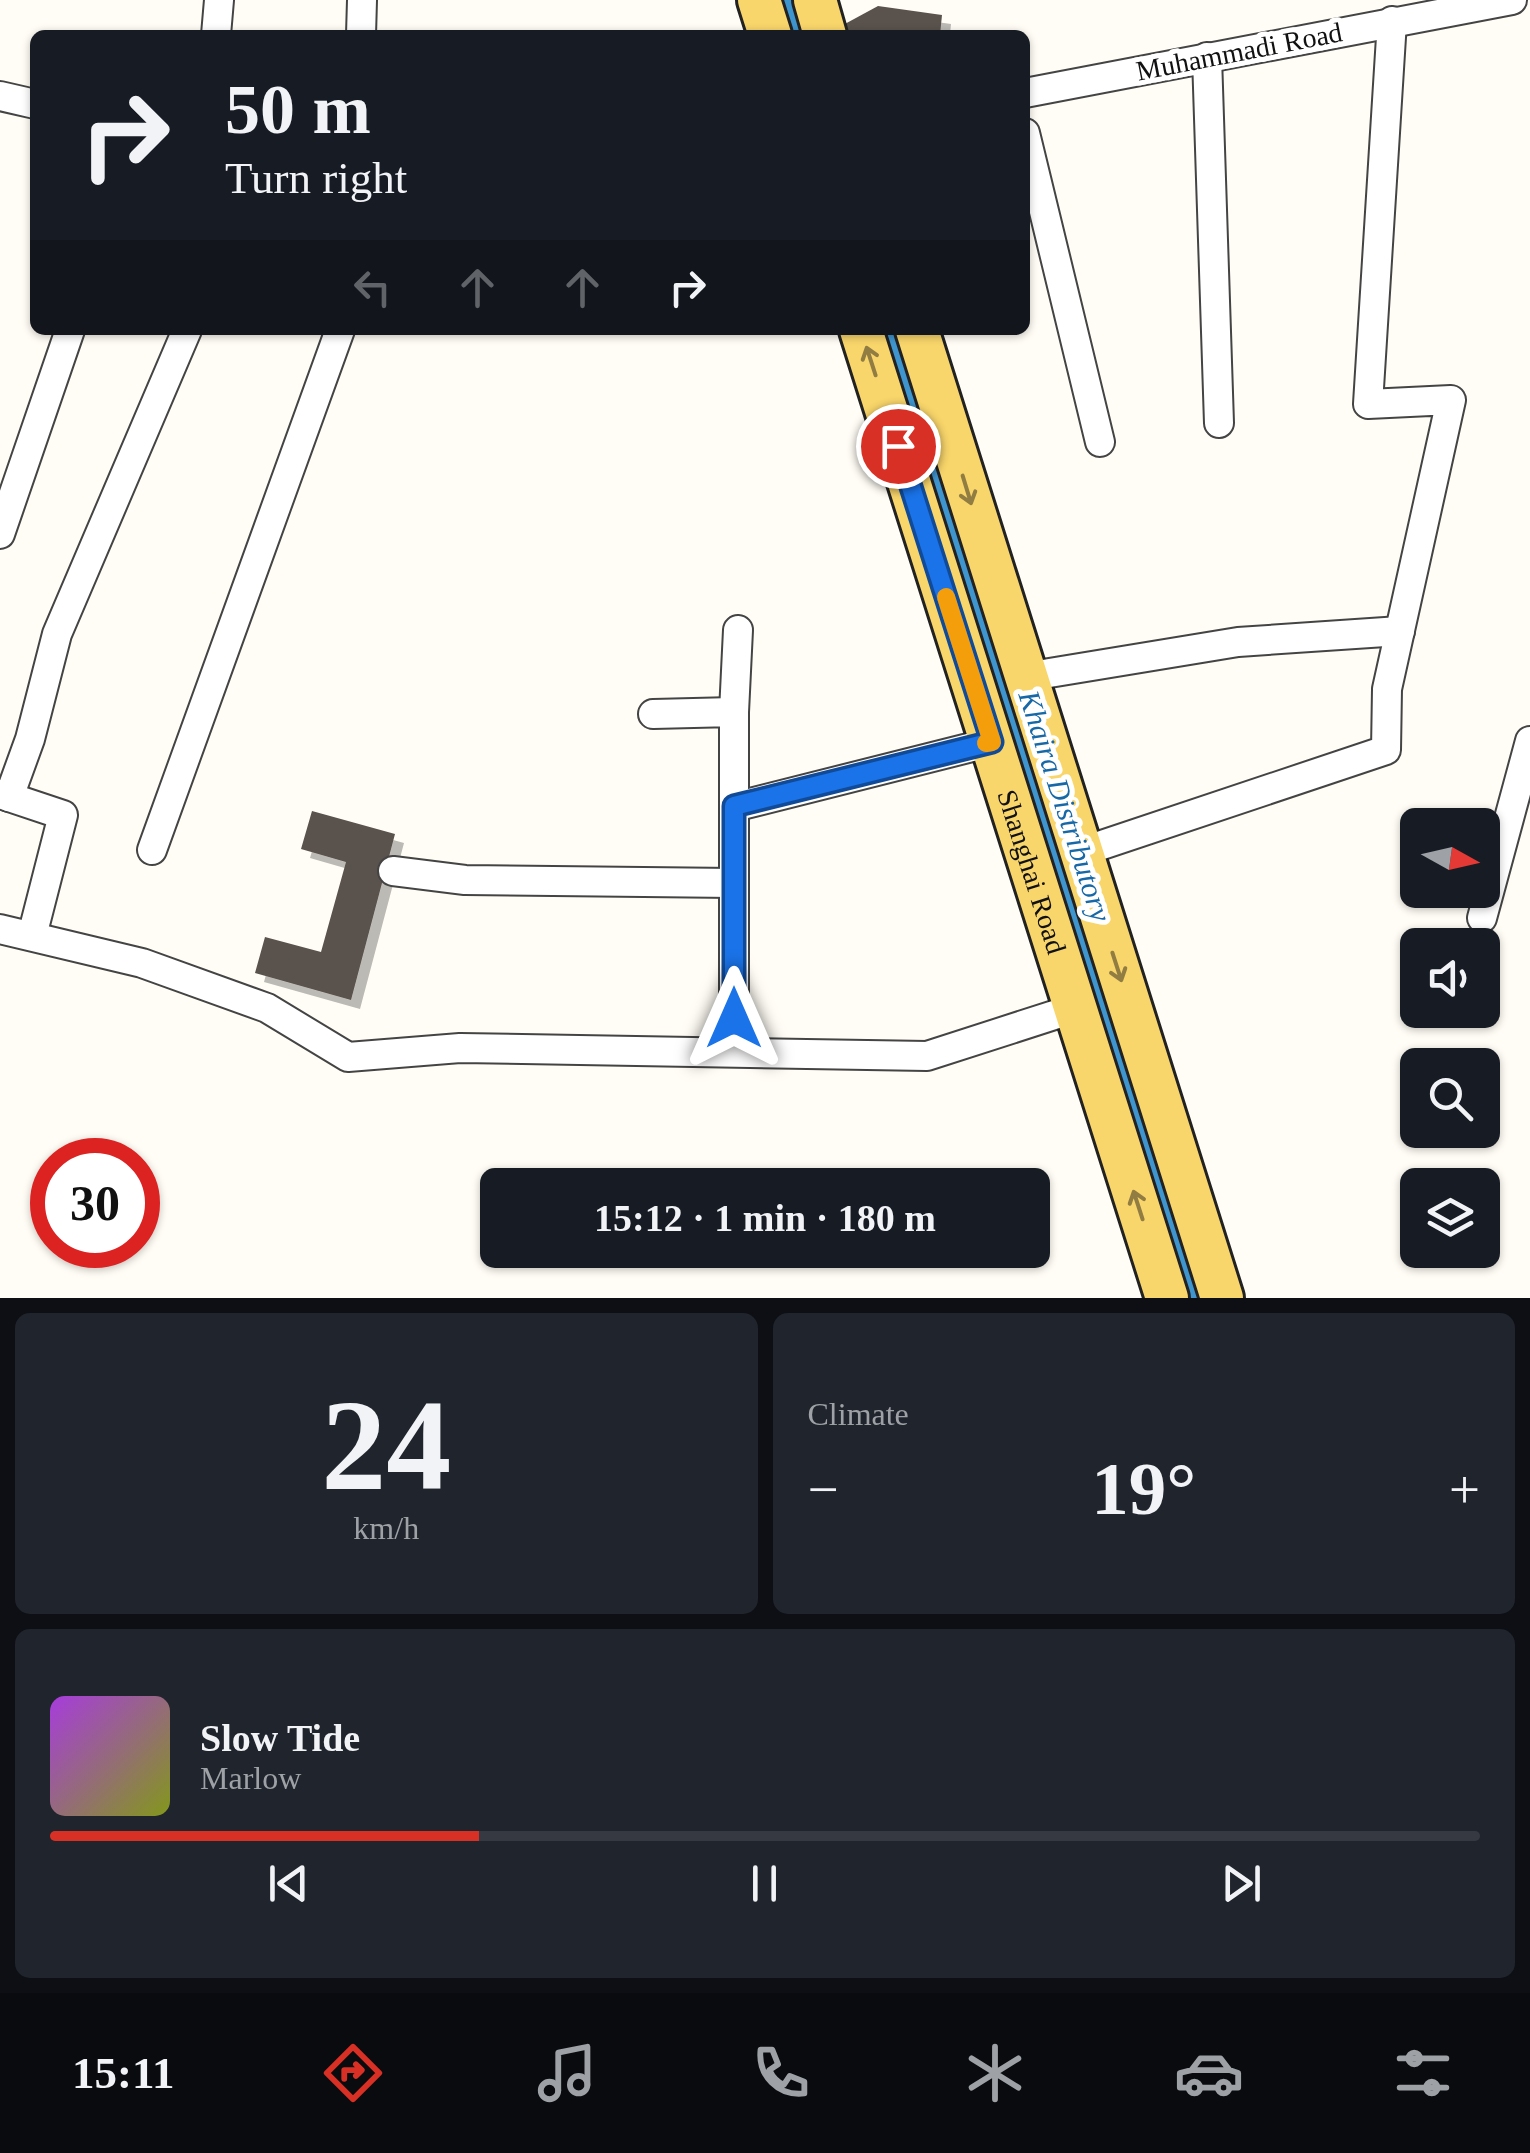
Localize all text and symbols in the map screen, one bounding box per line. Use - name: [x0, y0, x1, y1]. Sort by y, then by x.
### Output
- street label: Muhammadi Road: [1133, 16, 1345, 87]
- icon: right: [60, 70, 190, 200]
- text: 50 m: [225, 71, 371, 148]
- text: Turn right: [225, 153, 407, 203]
- icon: left: [345, 260, 400, 315]
- icon: ahead: [450, 260, 505, 315]
- icon: ahead: [555, 260, 610, 315]
- icon: right: [660, 260, 715, 315]
- one-way arrow: [861, 346, 879, 377]
- pin: [856, 404, 941, 489]
- icon: arrive: [871, 419, 926, 474]
- one-way arrow: [959, 474, 977, 505]
- water label: Khaira Distributory: [1012, 685, 1119, 926]
- street label: Shanghai Road: [991, 786, 1072, 958]
- north arrow: [1400, 808, 1500, 908]
- map controls: [1400, 808, 1500, 1268]
- button: sound: [1400, 928, 1500, 1028]
- one-way arrow: [1109, 950, 1127, 982]
- position arrow: [682, 966, 786, 1070]
- button: search: [1400, 1048, 1500, 1148]
- speed limit sign: 30: [30, 1138, 160, 1268]
- button: layers: [1400, 1168, 1500, 1268]
- one-way arrow: [1128, 1190, 1146, 1221]
- text: 15:12 · 1 min · 180 m: [594, 1197, 936, 1239]
- text: 24: [321, 1373, 451, 1517]
- text: Climate: [808, 1396, 909, 1432]
- text: 19°: [1091, 1447, 1196, 1530]
- text: −: [808, 1459, 839, 1520]
- text: +: [1449, 1459, 1480, 1520]
- text: km/h: [353, 1510, 419, 1546]
- text: Slow Tide: [200, 1717, 360, 1759]
- text: Marlow: [200, 1760, 301, 1796]
- icon: previous: [261, 1856, 316, 1911]
- icon: pause: [737, 1856, 792, 1911]
- icon: next: [1214, 1856, 1269, 1911]
- icon: directions: [318, 2038, 388, 2108]
- icon: music: [532, 2038, 602, 2108]
- icon: phone: [746, 2038, 816, 2108]
- icon: climate: [960, 2038, 1030, 2108]
- icon: car: [1174, 2038, 1244, 2108]
- icon: filters: [1388, 2038, 1458, 2108]
- text: 15:11: [72, 2048, 174, 2098]

